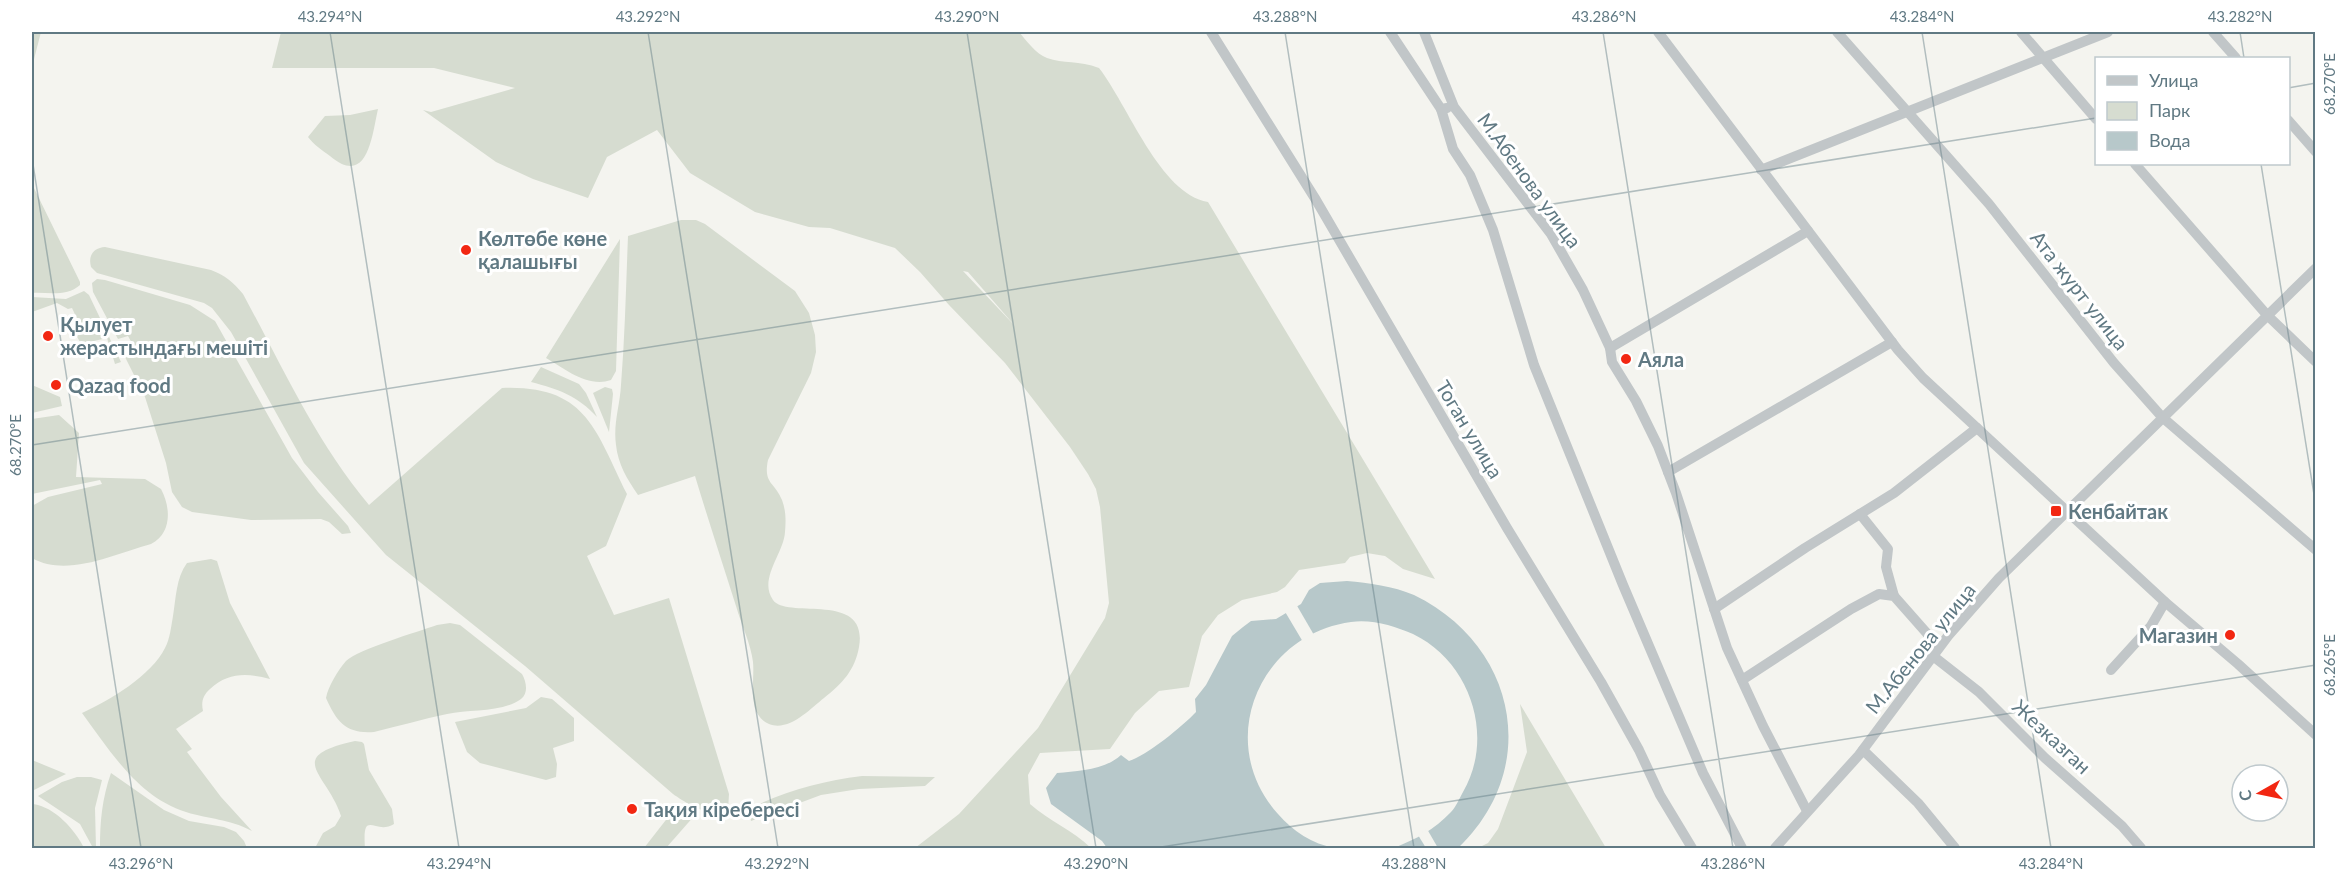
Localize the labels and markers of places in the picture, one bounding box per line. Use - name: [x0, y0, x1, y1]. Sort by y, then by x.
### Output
- place label: Көлтөбе көне қалашығы: [478, 226, 608, 273]
- marker: Көлтөбе көне қалашығы: [459, 243, 473, 257]
- place label: Қылует жерастындағы мешіті: [60, 312, 268, 359]
- marker: Қылует жерастындағы мешіті: [41, 329, 55, 343]
- place label: Аяла: [1637, 347, 1684, 371]
- marker: Аяла: [1619, 352, 1633, 366]
- place label: Qazaq food: [68, 373, 171, 397]
- marker: Qazaq food: [49, 378, 63, 392]
- place label: Кенбайтак: [2068, 499, 2168, 523]
- marker: Кенбайтак: [2049, 504, 2063, 518]
- place label: Магазин: [2139, 623, 2218, 647]
- marker: Магазин: [2223, 628, 2237, 642]
- place label: Тақия кіребересі: [644, 797, 800, 821]
- marker: Тақия кіребересі: [625, 802, 639, 816]

